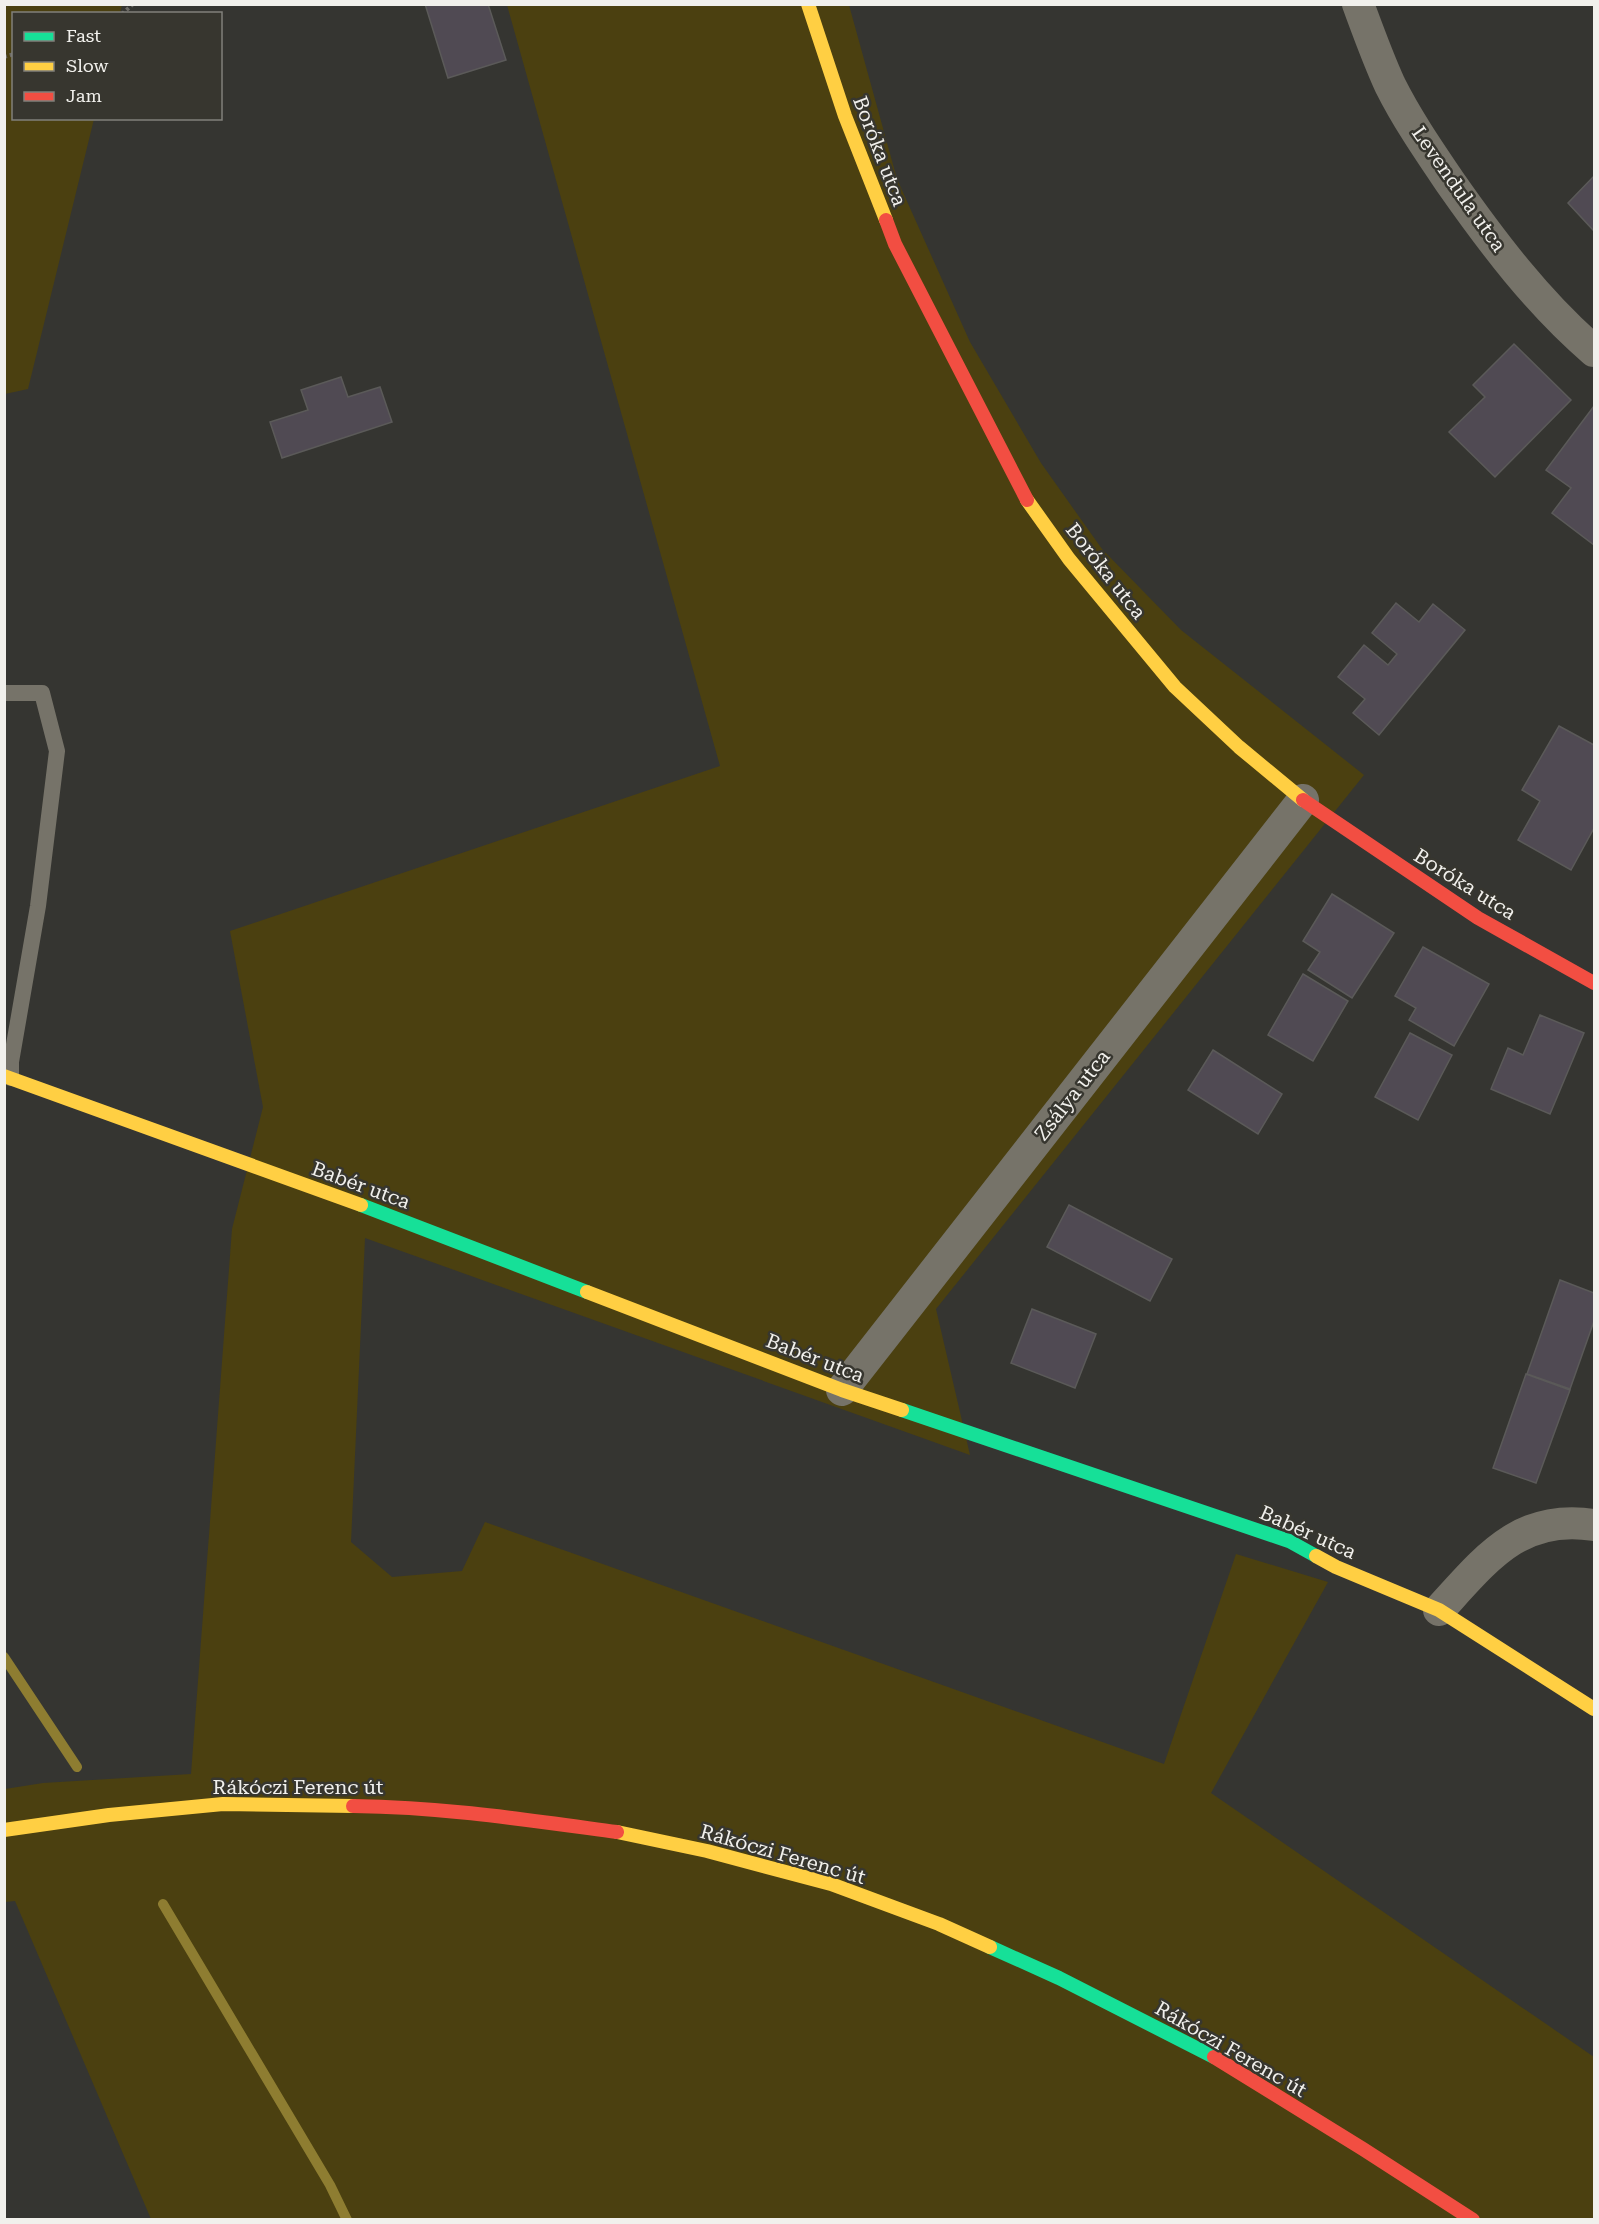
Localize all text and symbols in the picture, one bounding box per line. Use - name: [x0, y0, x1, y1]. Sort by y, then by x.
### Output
- legend: [12, 12, 222, 120]
- text: Fast: [66, 25, 101, 46]
- text: Slow: [66, 55, 108, 76]
- text: Jam: [66, 85, 102, 106]
- street label: Boróka utca: [848, 93, 912, 209]
- street label: Levendula utca: [1407, 122, 1511, 256]
- street label: Boróka utca: [1061, 518, 1151, 624]
- street label: Boróka utca: [1410, 843, 1521, 925]
- street label: Zsálya utca: [1029, 1045, 1115, 1145]
- street label: Babér utca: [308, 1156, 414, 1214]
- street label: Babér utca: [763, 1328, 868, 1388]
- street label: Babér utca: [1256, 1500, 1360, 1564]
- street label: Rákóczi Ferenc út: [212, 1775, 384, 1799]
- street label: Rákóczi Ferenc út: [697, 1819, 869, 1889]
- street label: Rákóczi Ferenc út: [1151, 1996, 1312, 2102]

